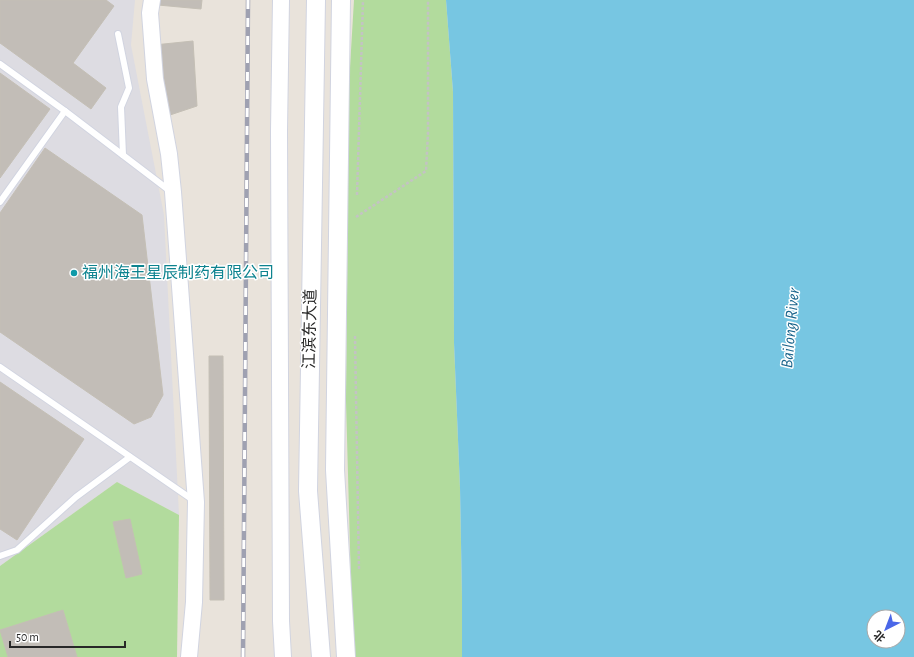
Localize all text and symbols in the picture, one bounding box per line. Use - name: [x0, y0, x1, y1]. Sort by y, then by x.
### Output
- place label: 福州海王星辰制药有限公司: [82, 264, 274, 281]
- marker: 福州海王星辰制药有限公司: [69, 268, 79, 278]
- water label: Bailong River: [778, 287, 802, 369]
- street label: 江滨东大道: [300, 289, 319, 369]
- north arrow: [866, 609, 906, 649]
- scale bar: [10, 623, 125, 649]
- text: 北: [872, 628, 887, 644]
- text: 50 m: [16, 631, 39, 643]

